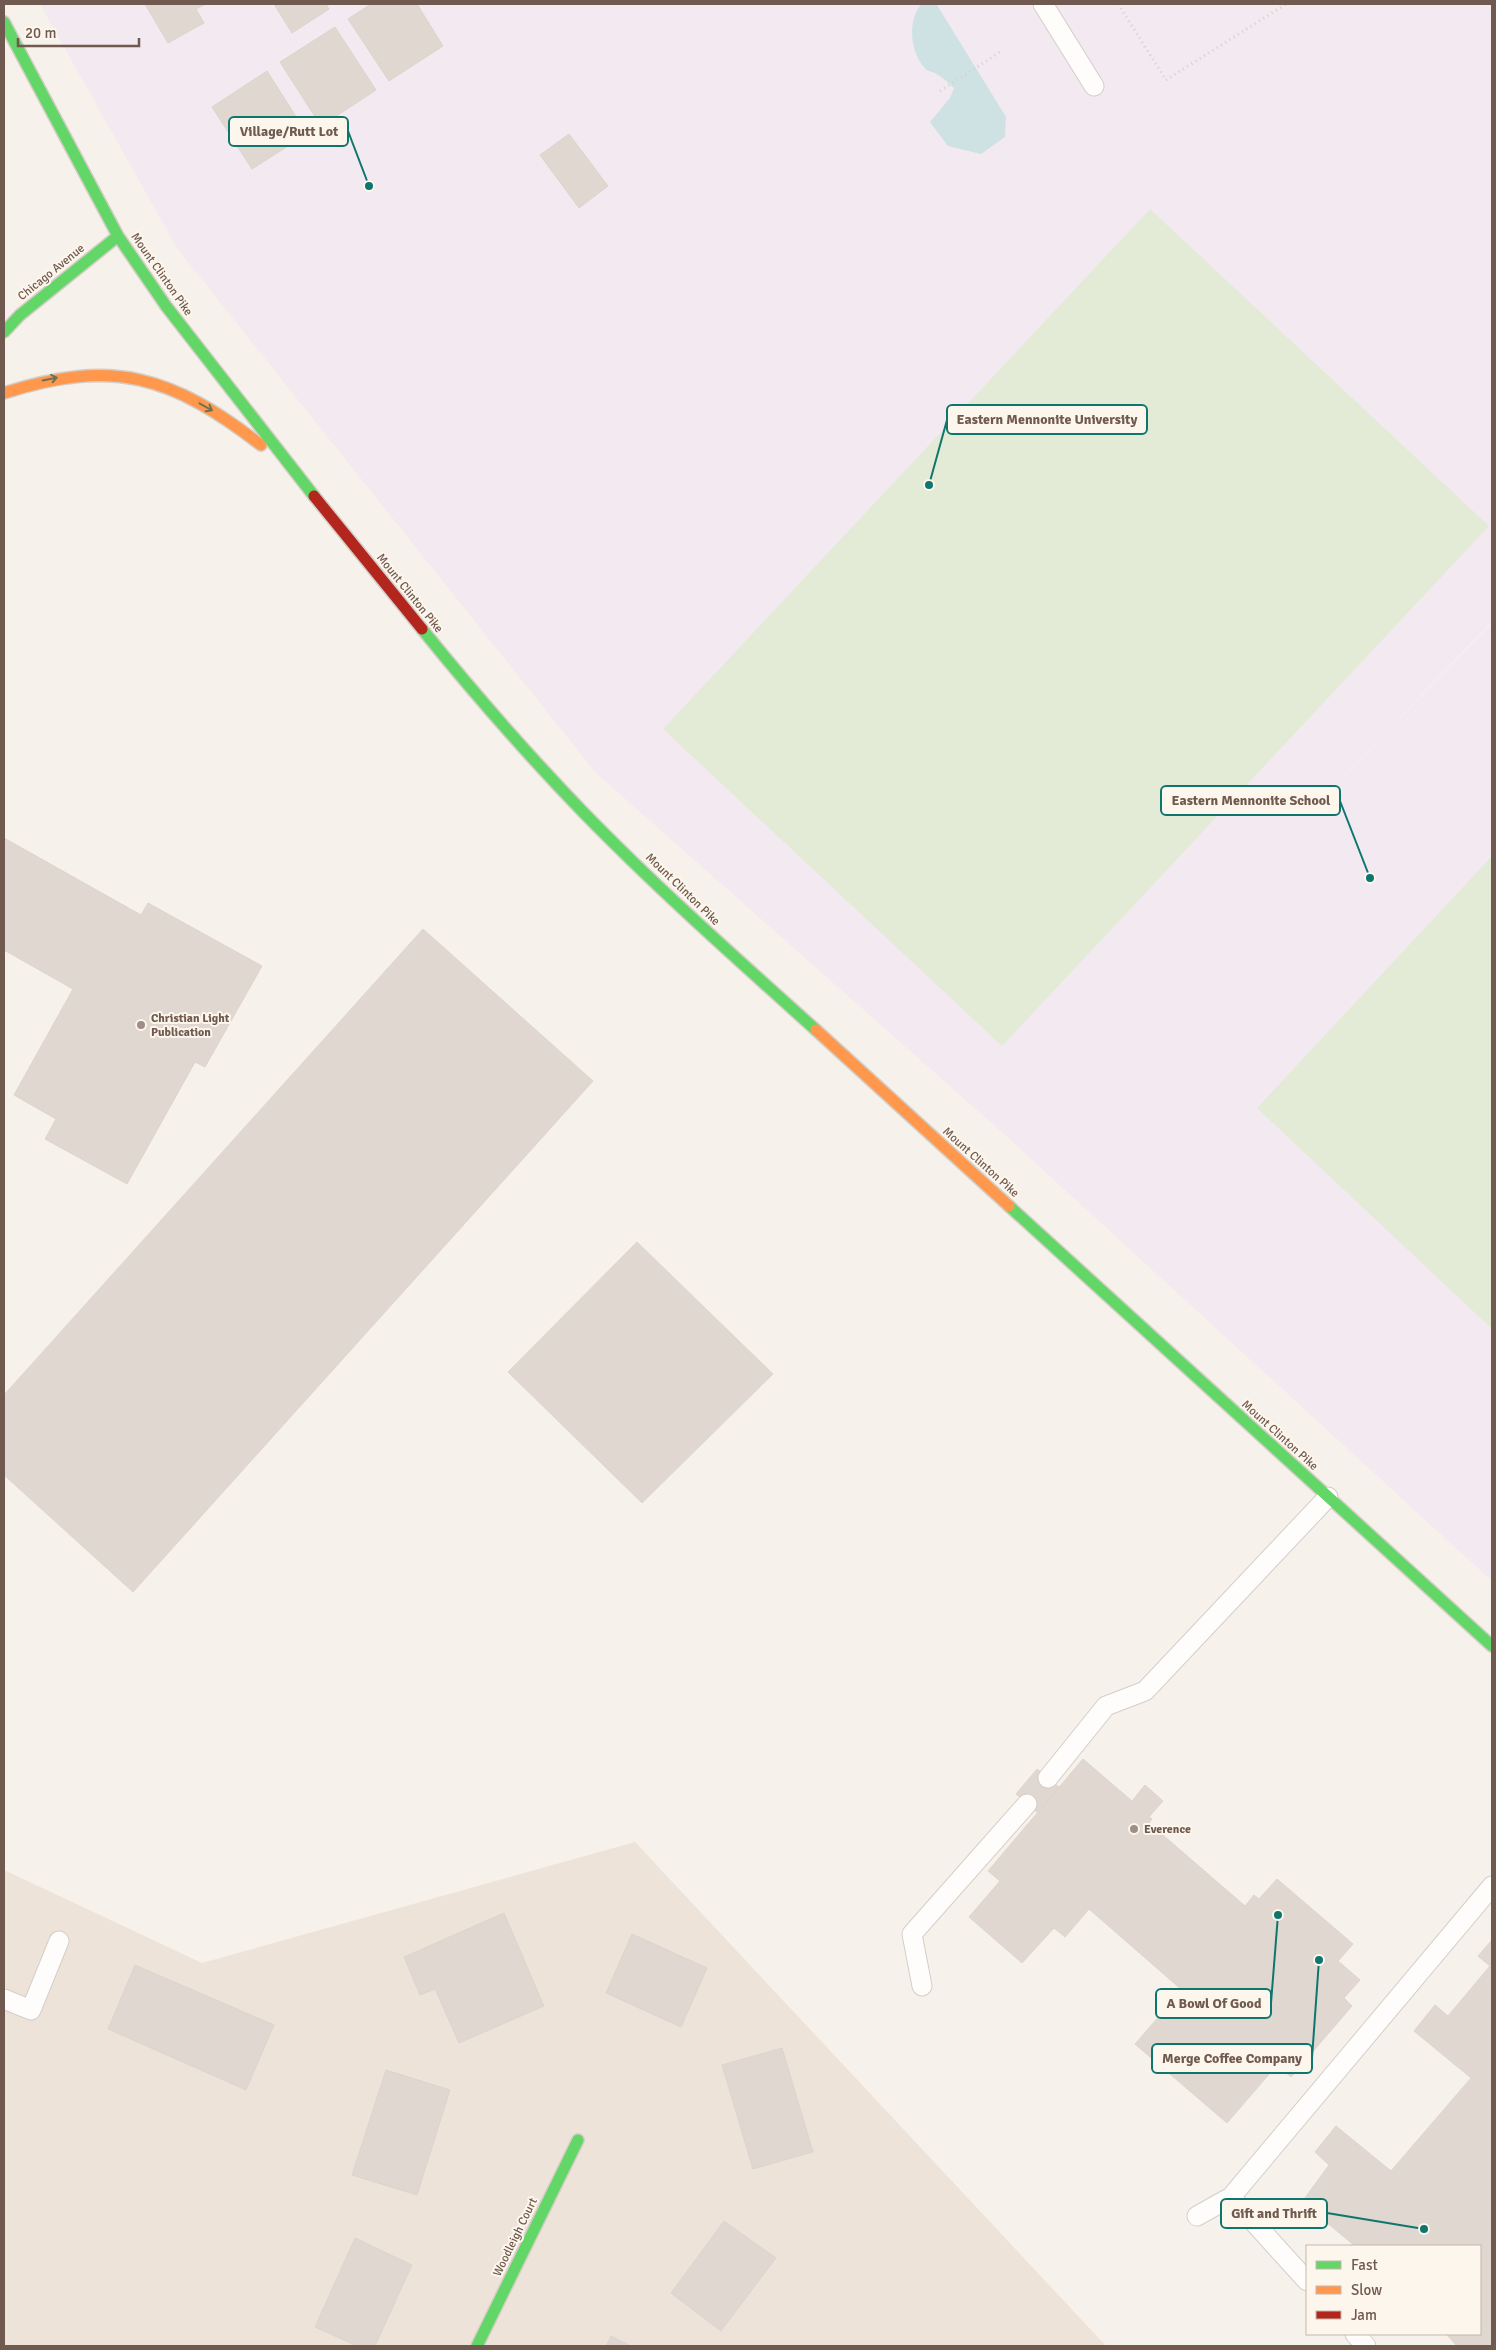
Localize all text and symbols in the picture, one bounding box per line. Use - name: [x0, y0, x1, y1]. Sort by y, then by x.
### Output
- scale bar: [18, 15, 139, 47]
- text: 20 m: [25, 24, 56, 42]
- callout: Village/Rutt Lot: [229, 117, 348, 146]
- text: Village/Rutt Lot: [240, 123, 339, 140]
- street label: Mount Clinton Pike: [127, 230, 196, 319]
- street label: Chicago Avenue: [15, 241, 88, 304]
- one-way arrow: [42, 373, 58, 383]
- one-way arrow: [198, 402, 213, 412]
- callout: Eastern Mennonite University: [947, 405, 1147, 434]
- text: Eastern Mennonite University: [957, 411, 1137, 428]
- street label: Mount Clinton Pike: [373, 551, 446, 636]
- callout: Eastern Mennonite School: [1161, 786, 1340, 815]
- text: Eastern Mennonite School: [1172, 792, 1331, 809]
- street label: Mount Clinton Pike: [642, 850, 723, 929]
- place label: Christian Light Publication: [151, 1011, 230, 1040]
- marker: Christian Light Publication: [135, 1019, 147, 1031]
- street label: Mount Clinton Pike: [939, 1124, 1022, 1201]
- street label: Mount Clinton Pike: [1238, 1397, 1321, 1474]
- place label: Everence: [1144, 1822, 1191, 1837]
- marker: Everence: [1128, 1823, 1140, 1835]
- callout: A Bowl Of Good: [1156, 1989, 1271, 2018]
- text: A Bowl Of Good: [1167, 1995, 1262, 2012]
- callout: Merge Coffee Company: [1152, 2044, 1312, 2073]
- text: Merge Coffee Company: [1162, 2050, 1302, 2067]
- street label: Woodleigh Court: [490, 2195, 541, 2279]
- callout: Gift and Thrift: [1221, 2199, 1327, 2228]
- text: Gift and Thrift: [1231, 2205, 1317, 2222]
- legend: [1306, 2245, 1481, 2335]
- text: Fast: [1351, 2256, 1378, 2274]
- text: Slow: [1351, 2281, 1382, 2299]
- text: Jam: [1351, 2306, 1377, 2324]

